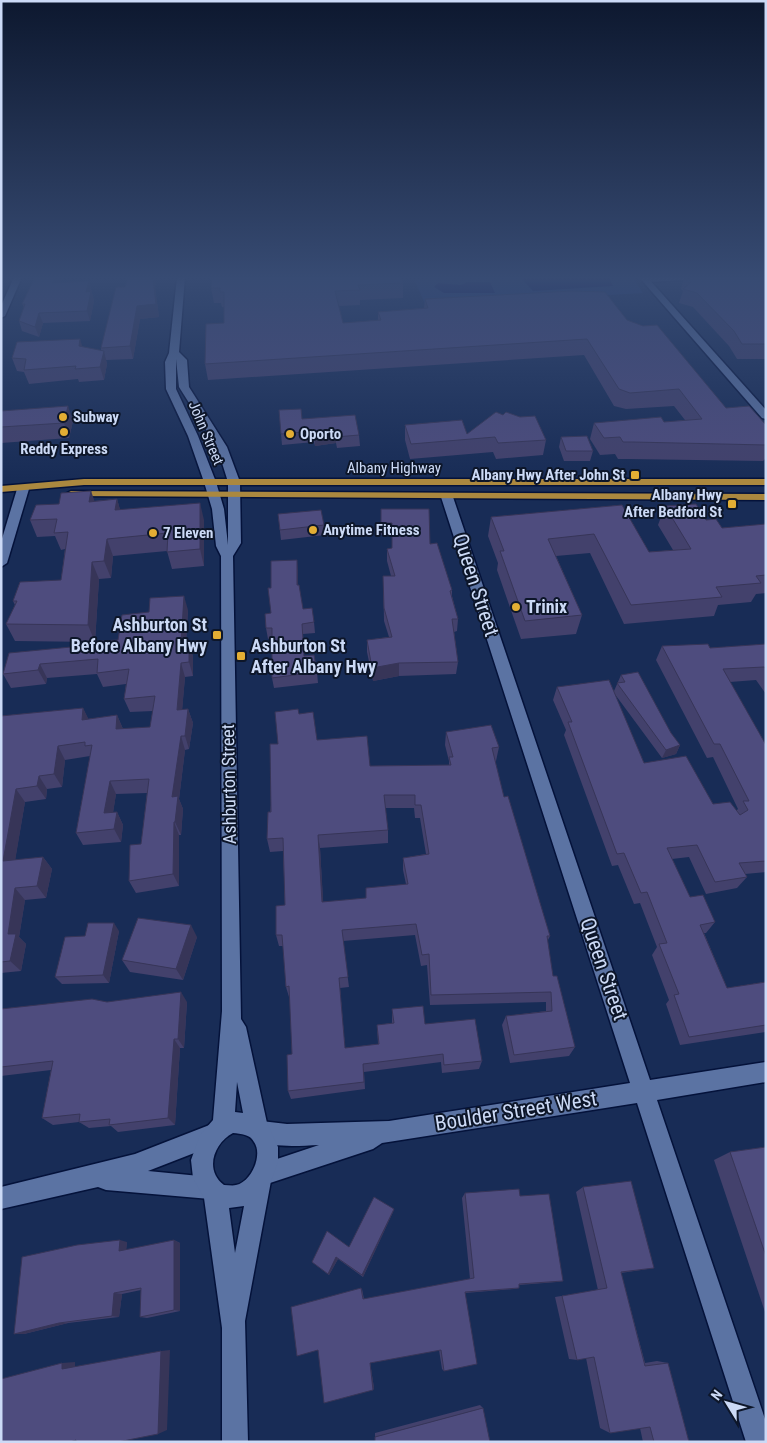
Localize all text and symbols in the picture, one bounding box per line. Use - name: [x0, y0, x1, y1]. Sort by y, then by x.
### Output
- street label: John Street: [184, 398, 228, 468]
- place label: Subway: [73, 408, 119, 426]
- marker: Subway: [57, 411, 69, 423]
- place label: Oporto: [300, 425, 341, 443]
- marker: Reddy Express: [58, 426, 70, 438]
- marker: Oporto: [284, 428, 296, 440]
- place label: Reddy Express: [20, 440, 108, 458]
- street label: Albany Highway: [347, 459, 441, 477]
- place label: Albany Hwy After John St: [472, 466, 625, 484]
- marker: Albany Hwy After John St: [629, 469, 641, 481]
- place label: Albany Hwy After Bedford St: [624, 486, 722, 521]
- marker: Albany Hwy After Bedford St: [726, 498, 738, 510]
- place label: Anytime Fitness: [323, 521, 420, 539]
- place label: 7 Eleven: [163, 524, 213, 542]
- marker: Anytime Fitness: [307, 524, 319, 536]
- marker: 7 Eleven: [147, 527, 159, 539]
- street label: Queen Street: [448, 531, 504, 639]
- place label: Trinix: [526, 596, 567, 617]
- marker: Trinix: [510, 601, 522, 613]
- place label: Ashburton St Before Albany Hwy: [71, 614, 207, 656]
- marker: Ashburton St Before Albany Hwy: [211, 629, 223, 641]
- place label: Ashburton St After Albany Hwy: [251, 635, 376, 677]
- marker: Ashburton St After Albany Hwy: [235, 650, 247, 662]
- street label: Ashburton Street: [217, 724, 240, 844]
- street label: Queen Street: [575, 915, 633, 1023]
- street label: Boulder Street West: [433, 1086, 599, 1136]
- north arrow: [702, 1378, 752, 1428]
- text: N: [708, 1387, 726, 1403]

